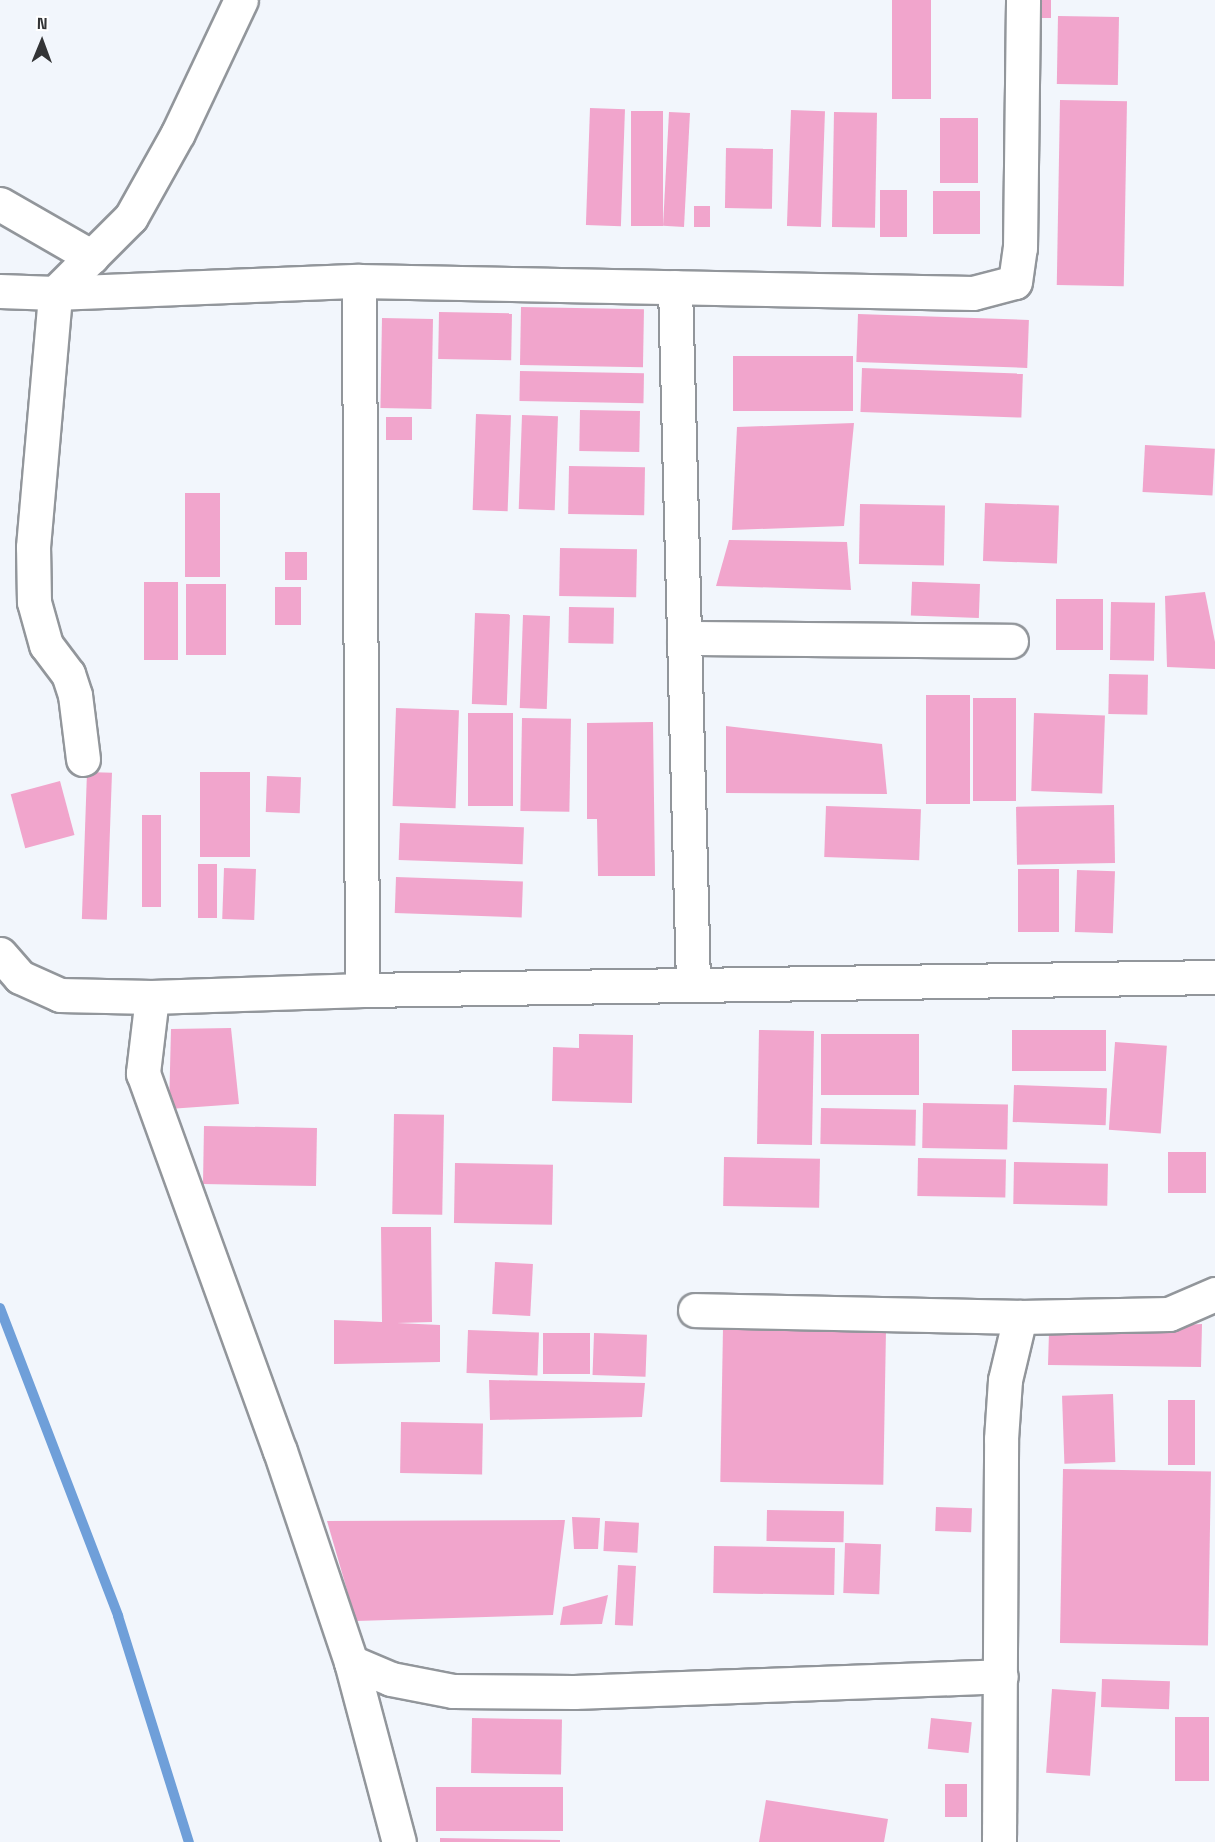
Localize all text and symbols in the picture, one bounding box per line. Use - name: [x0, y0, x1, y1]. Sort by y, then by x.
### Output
- north arrow: [12, 12, 72, 72]
- text: N: [37, 13, 48, 34]

